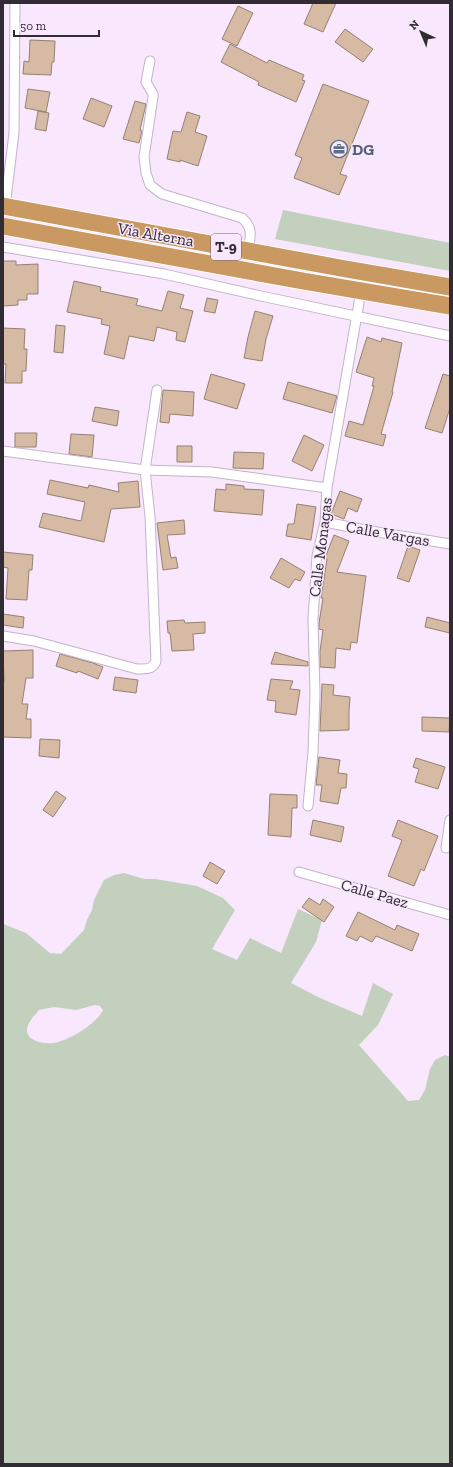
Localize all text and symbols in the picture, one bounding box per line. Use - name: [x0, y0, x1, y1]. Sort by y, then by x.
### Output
- scale bar: [14, 12, 99, 38]
- north arrow: [401, 12, 441, 52]
- text: N: [407, 17, 422, 33]
- text: 50 m: [20, 19, 47, 33]
- office icon: DG: [329, 139, 349, 159]
- place label: DG: [352, 140, 374, 159]
- street label: Vía Alterna: [115, 218, 196, 251]
- road number: T-9: [211, 234, 241, 260]
- street label: Calle Monagas: [305, 496, 336, 598]
- street label: Calle Vargas: [345, 517, 431, 550]
- street label: Calle Paez: [339, 875, 411, 912]

